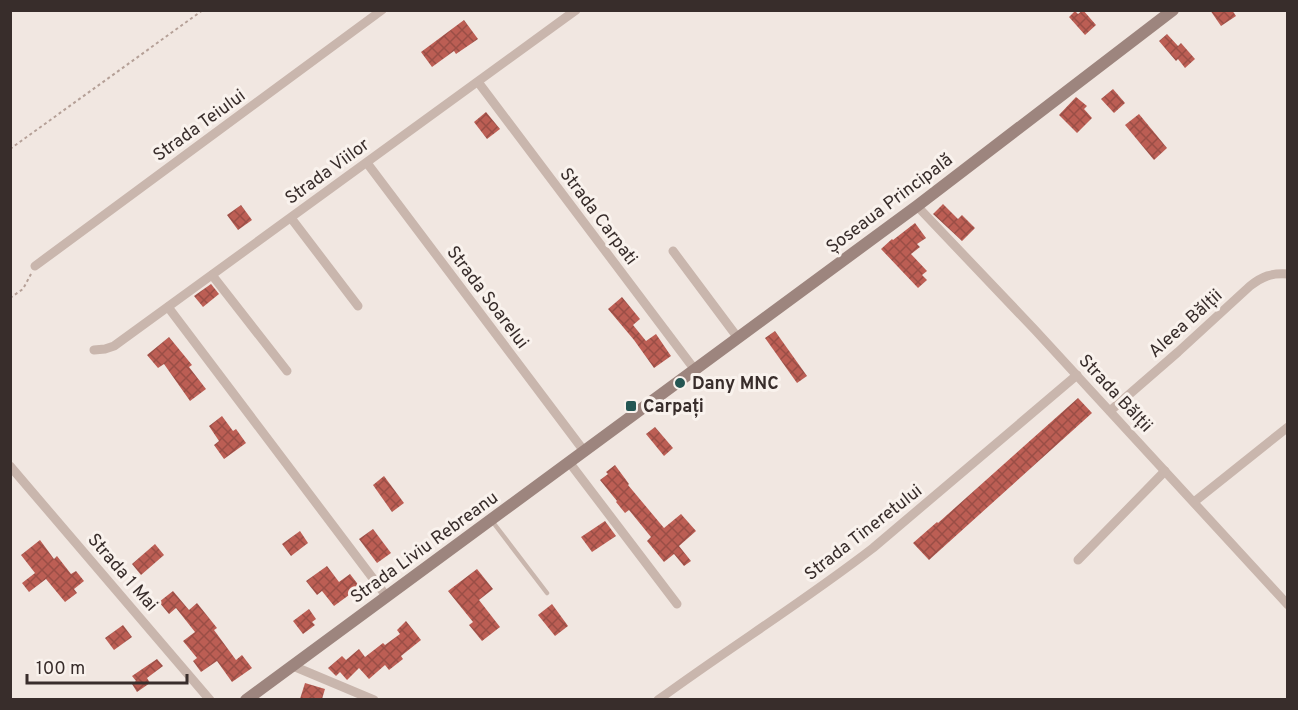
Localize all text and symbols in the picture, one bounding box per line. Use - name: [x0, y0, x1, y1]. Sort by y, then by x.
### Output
- street label: Strada Teiului: [149, 85, 251, 168]
- street label: Strada Viilor: [281, 134, 375, 211]
- street label: Șoseaua Principală: [822, 149, 958, 259]
- street label: Strada Carpati: [554, 164, 642, 270]
- street label: Strada Soarelui: [441, 242, 533, 354]
- street label: Aleea Bălții: [1144, 285, 1228, 363]
- street label: Strada Bălții: [1073, 350, 1157, 438]
- place label: Dany MNC: [692, 373, 779, 396]
- marker: Dany MNC: [673, 376, 687, 390]
- place label: Carpați: [643, 396, 704, 419]
- marker: Carpați: [624, 399, 638, 413]
- street label: Strada Tineretului: [800, 480, 928, 586]
- street label: Strada Liviu Rebreanu: [347, 487, 503, 610]
- street label: Strada 1 Mai: [82, 529, 162, 617]
- scale bar: [27, 647, 188, 685]
- text: 100 m: [36, 658, 85, 681]

